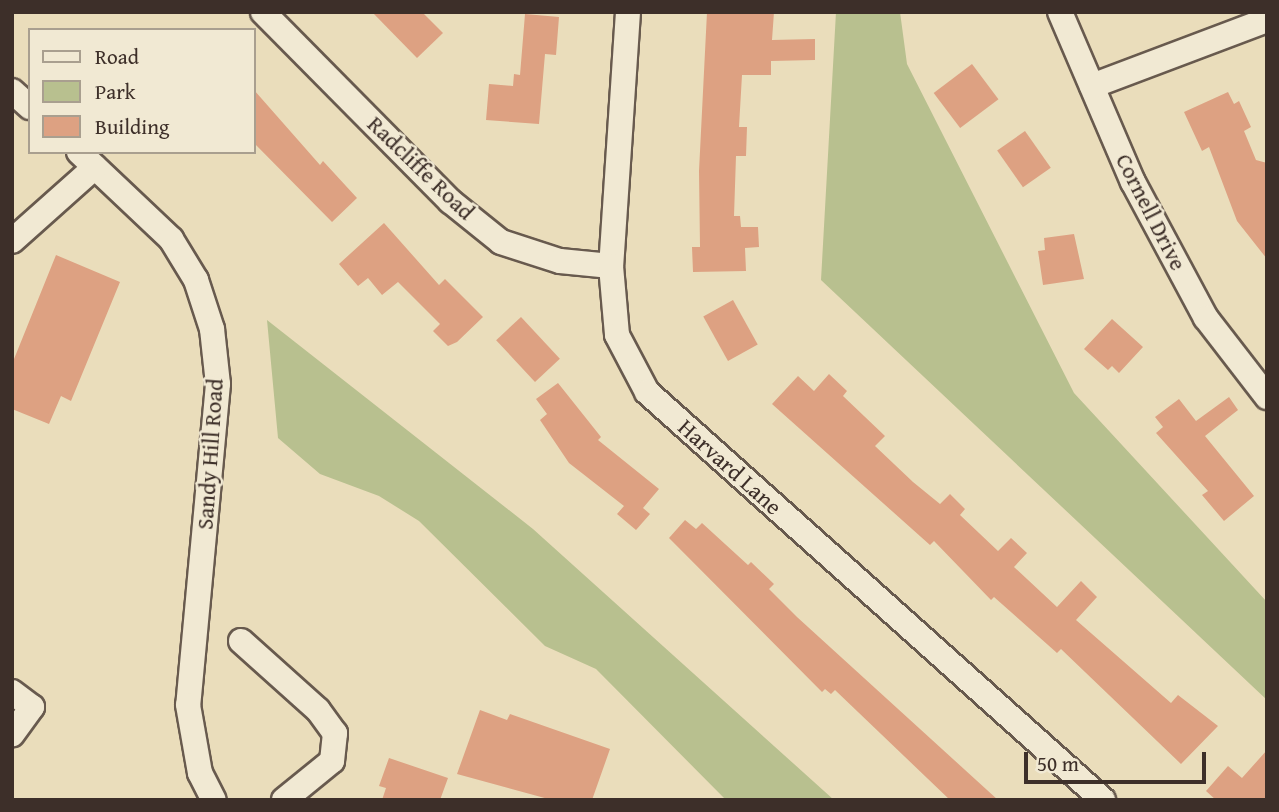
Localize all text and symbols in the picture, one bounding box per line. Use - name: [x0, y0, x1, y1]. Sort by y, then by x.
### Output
- legend: [28, 28, 256, 154]
- text: Road: [95, 41, 139, 72]
- text: Park: [95, 76, 136, 107]
- street label: Radcliffe Road: [362, 110, 480, 226]
- text: Building: [95, 111, 169, 142]
- street label: Cornell Drive: [1110, 149, 1192, 275]
- street label: Sandy Hill Road: [191, 377, 229, 531]
- street label: Harvard Lane: [673, 413, 787, 521]
- scale bar: [1027, 738, 1209, 782]
- text: 50 m: [1037, 748, 1079, 779]

